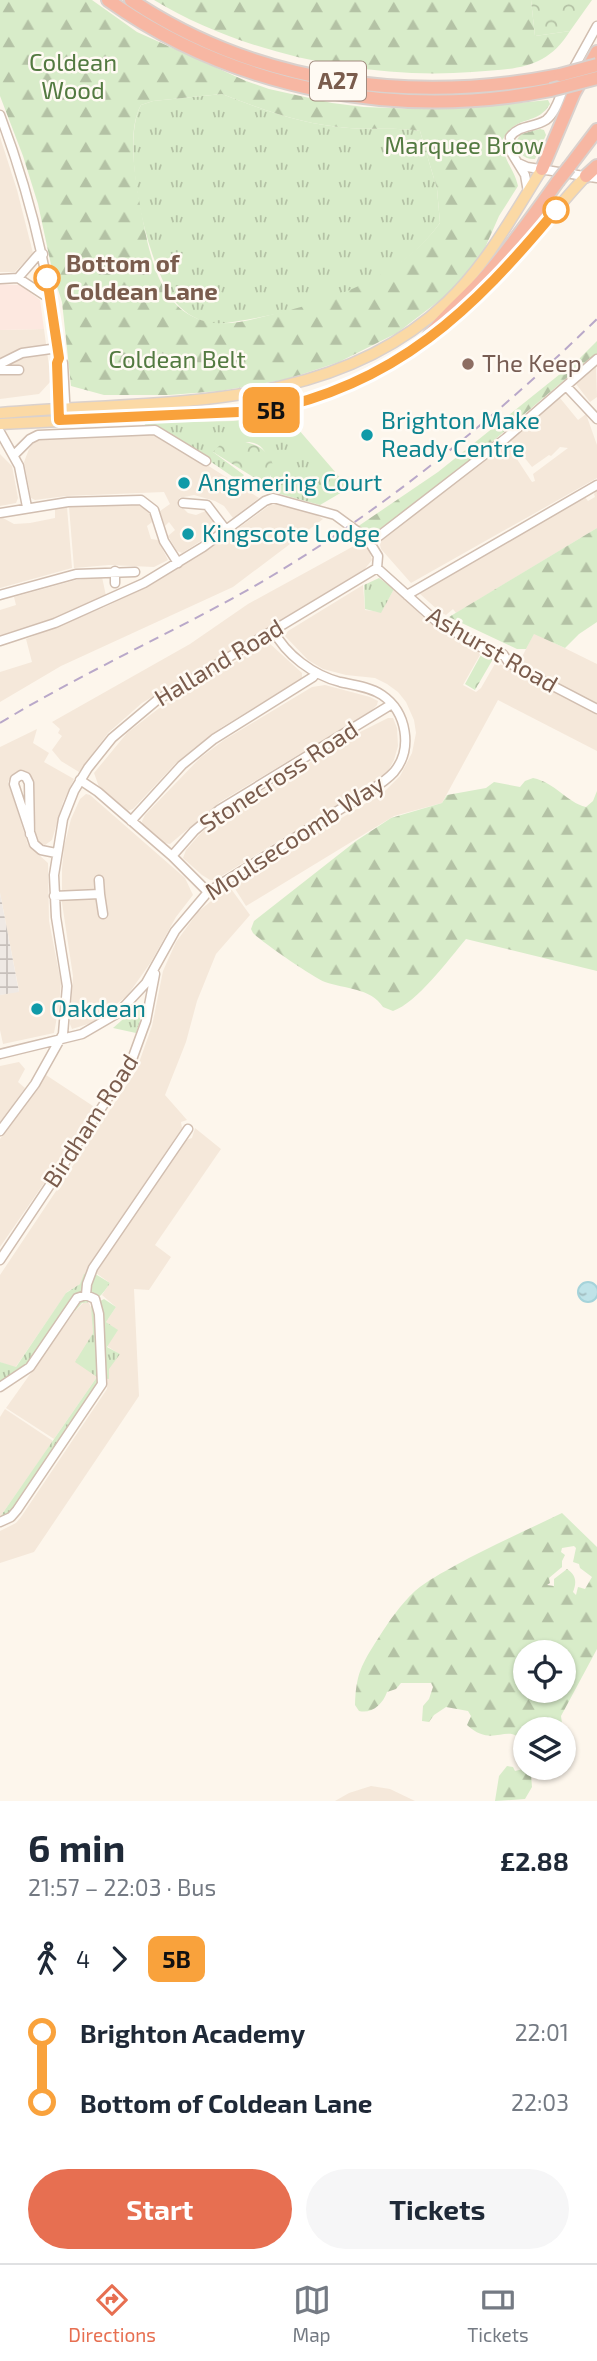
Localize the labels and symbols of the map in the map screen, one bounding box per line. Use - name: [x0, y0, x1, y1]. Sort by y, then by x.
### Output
- park label: Coldean Wood: [29, 47, 117, 104]
- road number: A27: [310, 61, 366, 100]
- park label: Marquee Brow: [384, 130, 544, 159]
- unlabelled marker: [543, 197, 569, 223]
- place label: Bottom of Coldean Lane: [66, 248, 218, 305]
- marker: Bottom of Coldean Lane: [34, 265, 60, 291]
- park label: Coldean Belt: [108, 344, 246, 373]
- place label: The Keep: [482, 348, 582, 377]
- marker: The Keep: [460, 356, 476, 372]
- line badge: 5B: [240, 387, 302, 433]
- place label: Brighton Make Ready Centre: [381, 405, 540, 462]
- marker: Brighton Make Ready Centre: [359, 427, 375, 443]
- place label: Angmering Court: [198, 467, 382, 496]
- marker: Angmering Court: [176, 475, 192, 491]
- place label: Kingscote Lodge: [202, 518, 380, 547]
- marker: Kingscote Lodge: [180, 526, 196, 542]
- street label: Ashurst Road: [422, 600, 563, 698]
- street label: Halland Road: [149, 612, 288, 711]
- street label: Stonecross Road: [194, 714, 363, 838]
- street label: Moulsecoomb Way: [199, 768, 389, 905]
- place label: Oakdean: [51, 993, 146, 1022]
- marker: Oakdean: [29, 1001, 45, 1017]
- street label: Birdham Road: [36, 1048, 143, 1192]

